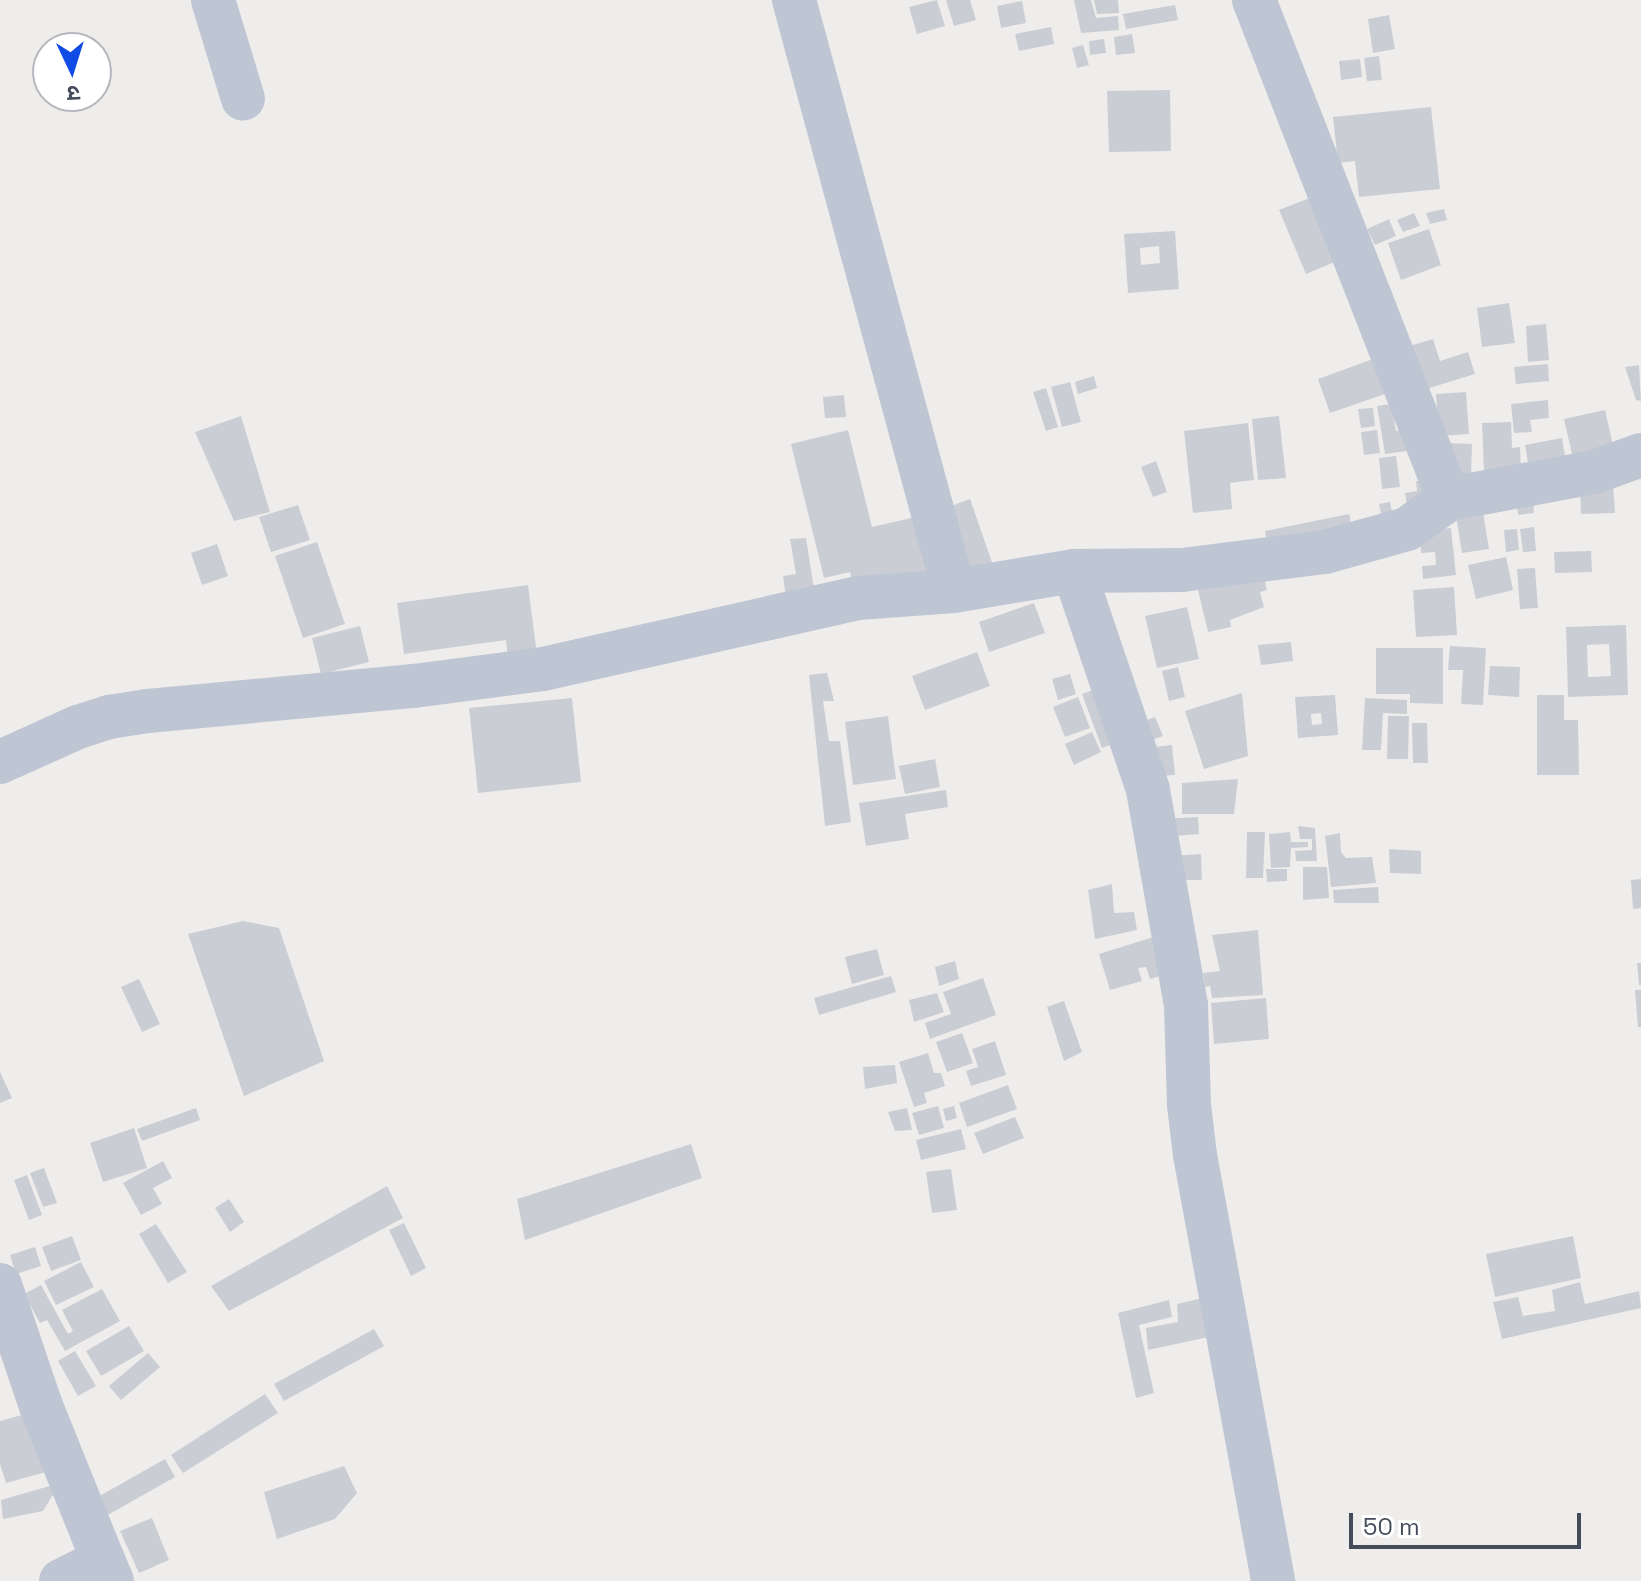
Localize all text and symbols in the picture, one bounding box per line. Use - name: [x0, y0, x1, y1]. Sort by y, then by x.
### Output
- north arrow: [32, 32, 112, 112]
- text: उ: [66, 80, 81, 108]
- scale bar: [1353, 1497, 1585, 1547]
- text: 50 m: [1363, 1511, 1420, 1542]

